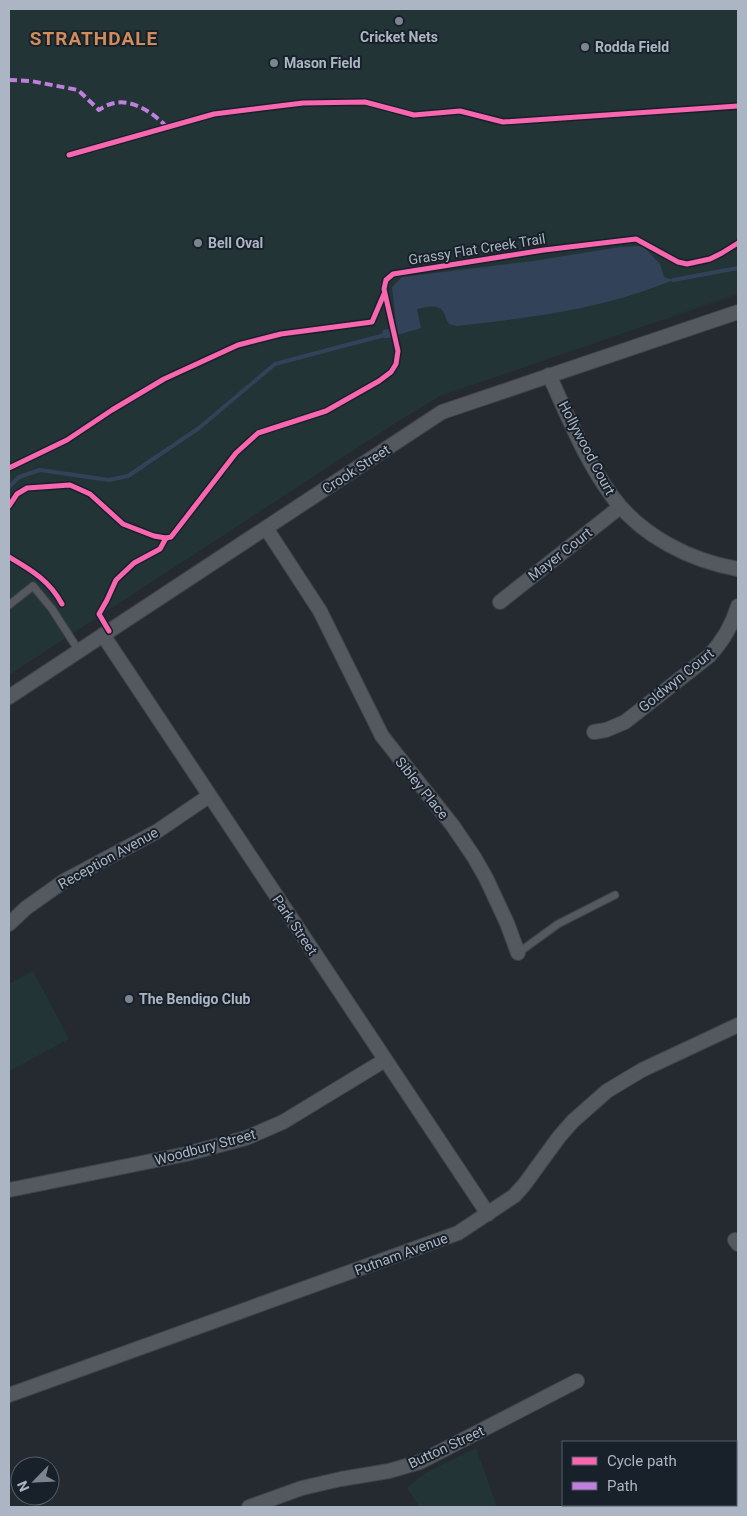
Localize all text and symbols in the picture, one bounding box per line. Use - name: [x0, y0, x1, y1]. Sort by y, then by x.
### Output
- marker: Cricket Nets: [393, 15, 405, 27]
- district label: STRATHDALE: [30, 27, 158, 50]
- place label: Cricket Nets: [360, 29, 438, 45]
- place label: Rodda Field: [595, 39, 669, 55]
- marker: Rodda Field: [579, 41, 591, 53]
- place label: Mason Field: [284, 55, 361, 71]
- marker: Mason Field: [268, 57, 280, 69]
- street label: Grassy Flat Creek Trail: [407, 230, 547, 268]
- place label: Bell Oval: [208, 235, 263, 251]
- marker: Bell Oval: [192, 237, 204, 249]
- street label: Hollywood Court: [556, 398, 619, 498]
- street label: Crook Street: [319, 441, 393, 497]
- street label: Mayer Court: [525, 524, 595, 584]
- street label: Goldwyn Court: [635, 645, 717, 715]
- street label: Sibley Place: [392, 754, 452, 822]
- street label: Reception Avenue: [55, 824, 161, 892]
- street label: Park Street: [269, 892, 321, 958]
- place label: The Bendigo Club: [139, 991, 251, 1007]
- marker: The Bendigo Club: [123, 993, 135, 1005]
- street label: Woodbury Street: [153, 1126, 257, 1168]
- street label: Putnam Avenue: [352, 1230, 450, 1278]
- street label: Button Street: [406, 1422, 487, 1471]
- legend: [562, 1441, 737, 1506]
- text: Cycle path: [607, 1452, 677, 1470]
- north arrow: [10, 1456, 60, 1506]
- text: Path: [607, 1477, 638, 1495]
- text: N: [14, 1479, 32, 1494]

